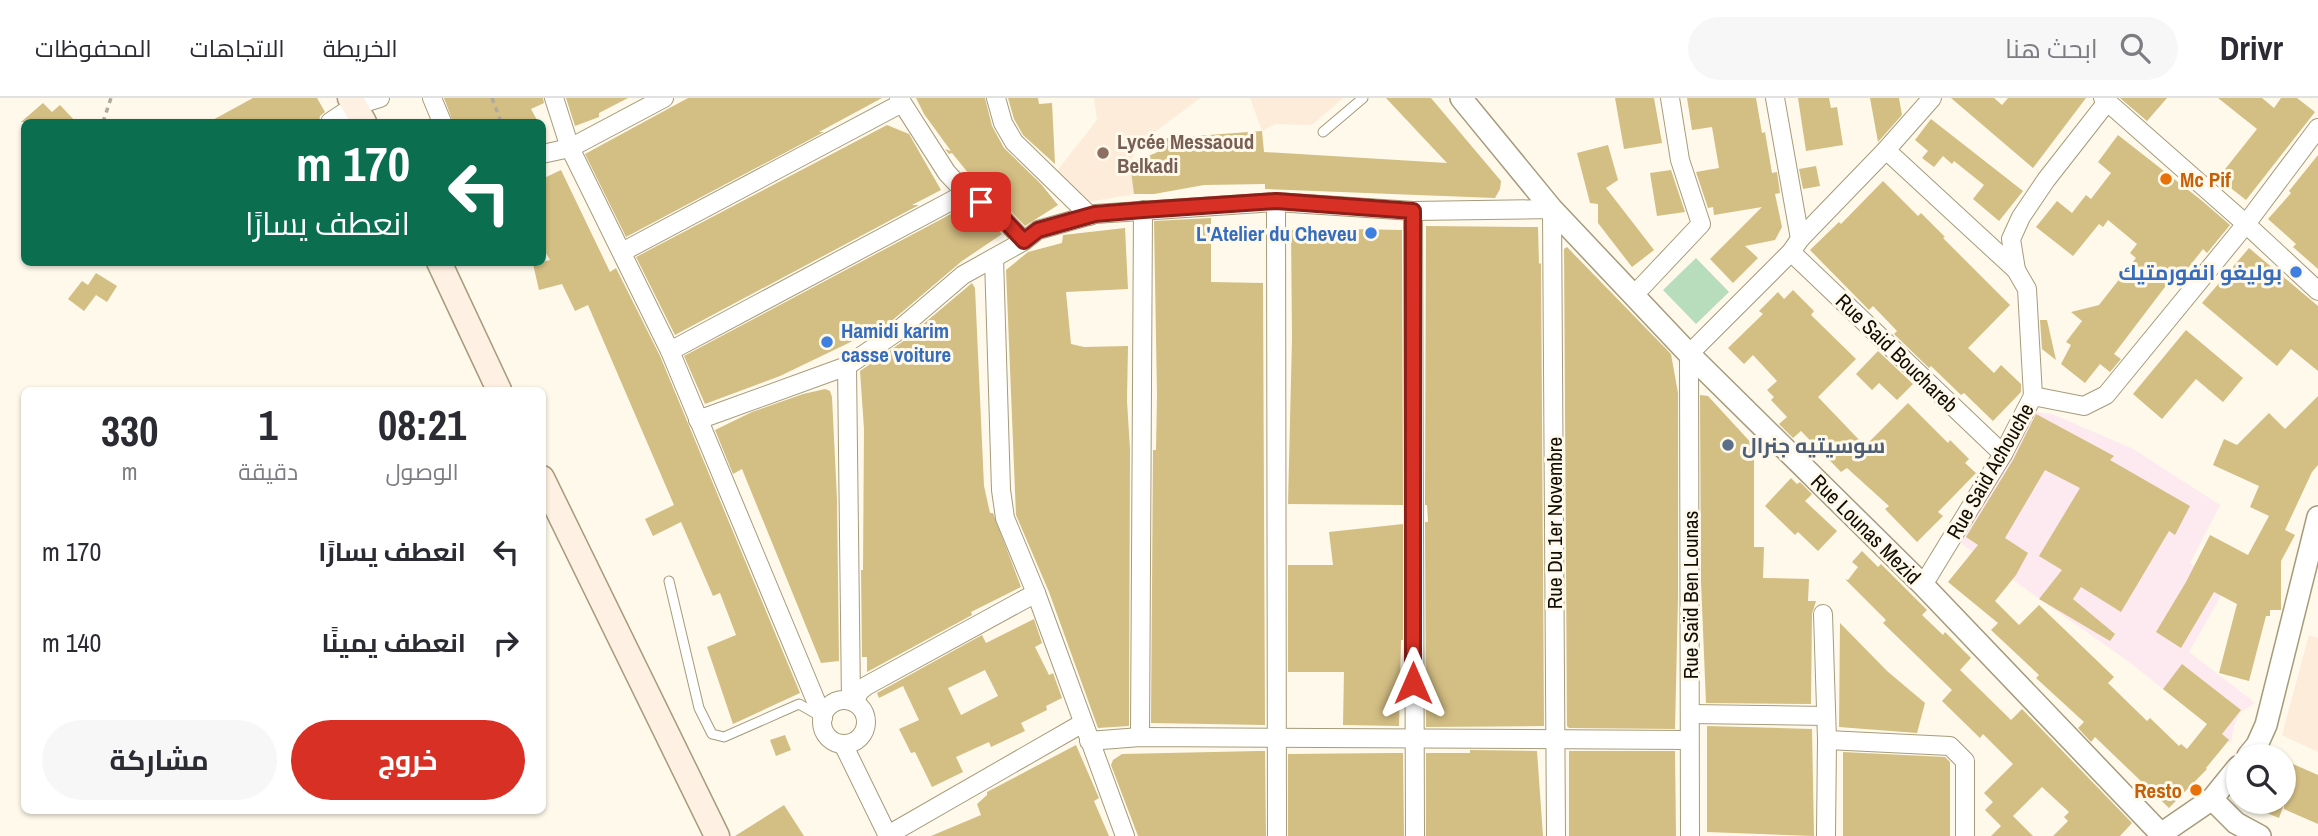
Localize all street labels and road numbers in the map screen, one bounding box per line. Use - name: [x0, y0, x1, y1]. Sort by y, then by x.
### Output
- street label: Rue Said Bouchareb: [1829, 287, 1965, 419]
- street label: Rue Said Achouche: [1939, 398, 2041, 544]
- street label: Rue Du 1er Novembre: [1540, 437, 1569, 609]
- street label: Rue Lounas Mezid: [1805, 468, 1927, 590]
- street label: Rue Saïd Ben Lounas: [1676, 511, 1705, 679]

